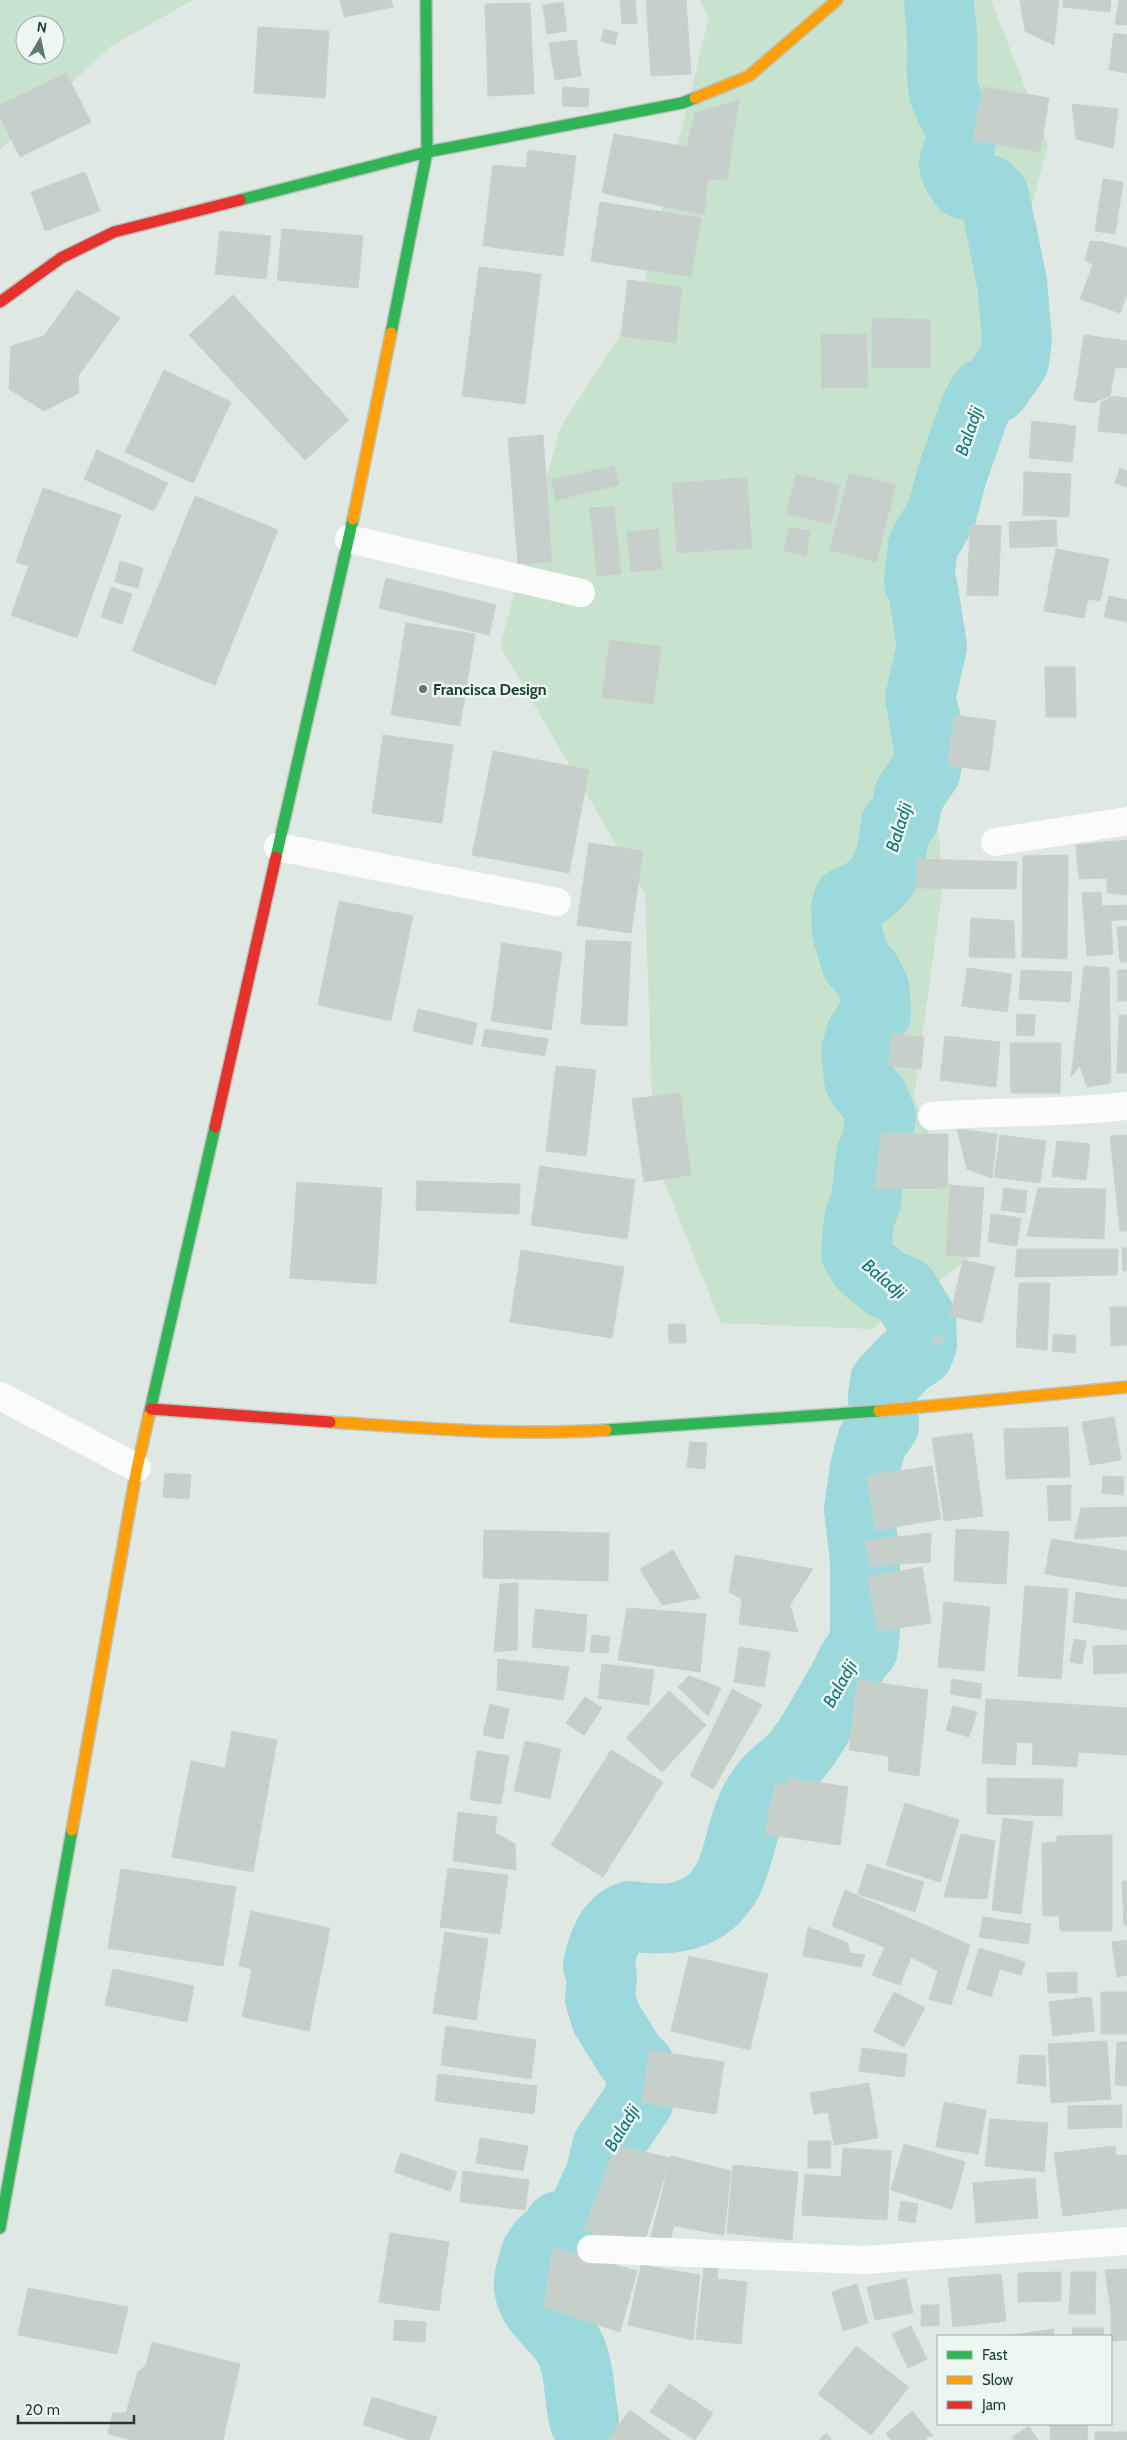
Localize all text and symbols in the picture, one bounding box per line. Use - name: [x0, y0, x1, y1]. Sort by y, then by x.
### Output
- north arrow: [15, 15, 65, 65]
- text: N: [36, 17, 48, 37]
- water label: Baladji: [950, 402, 988, 459]
- place label: Francisca Design: [433, 680, 547, 699]
- marker: Francisca Design: [417, 683, 429, 695]
- water label: Baladji: [881, 798, 917, 854]
- water label: Baladji: [858, 1254, 911, 1304]
- water label: Baladji: [818, 1655, 862, 1712]
- water label: Baladji: [600, 2100, 645, 2155]
- legend: [937, 2335, 1112, 2425]
- text: Fast: [982, 2346, 1007, 2364]
- text: Slow: [982, 2371, 1013, 2389]
- scale bar: [18, 2392, 134, 2424]
- text: Jam: [981, 2396, 1006, 2414]
- text: 20 m: [25, 2401, 60, 2419]

